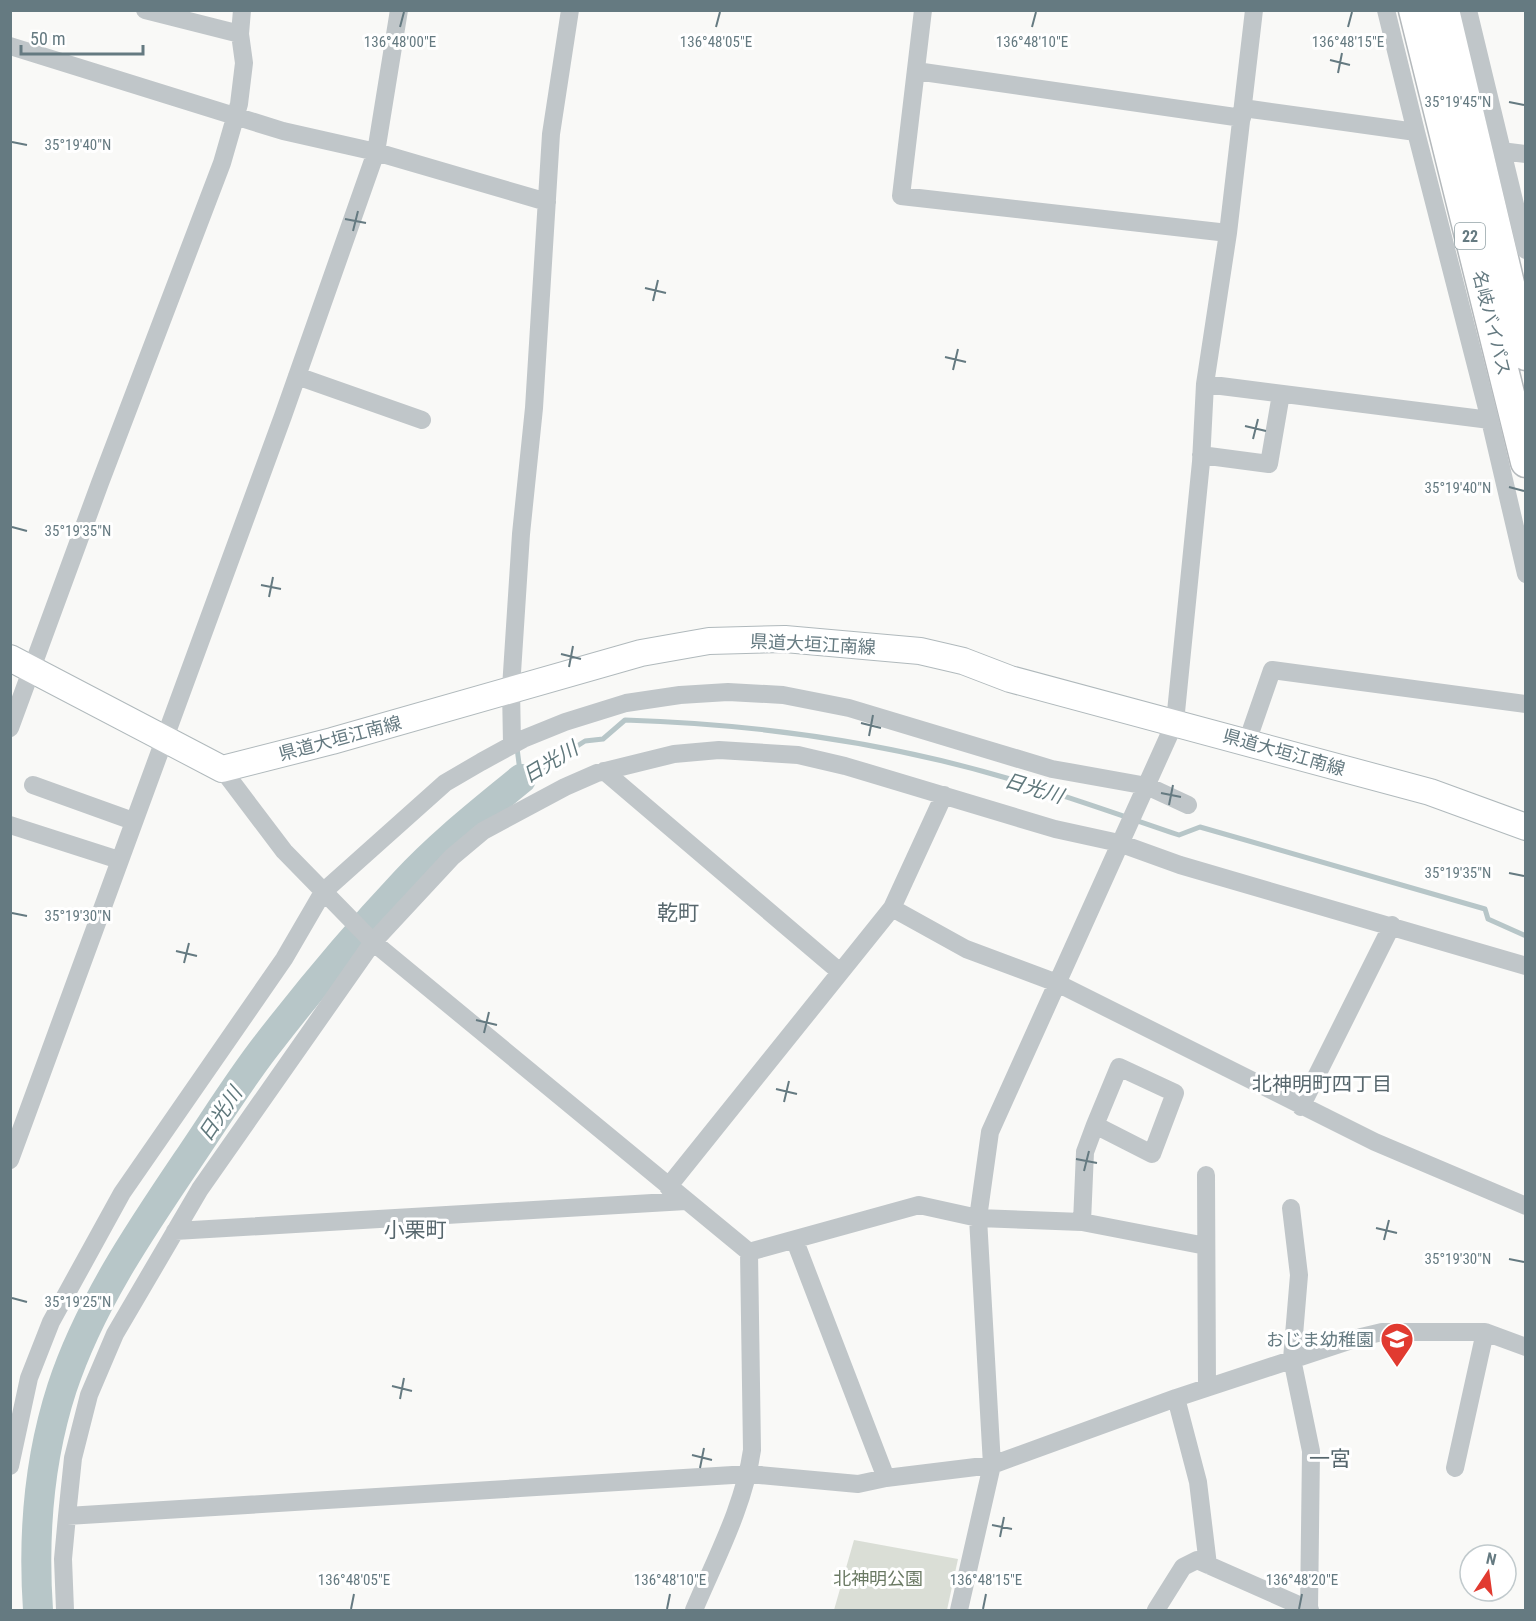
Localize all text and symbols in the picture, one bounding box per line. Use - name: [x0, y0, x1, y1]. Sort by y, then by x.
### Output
- scale bar: [21, 18, 142, 56]
- text: 50 m: [30, 28, 65, 49]
- text: 136°48'00"E: [364, 33, 436, 51]
- text: 136°48'05"E: [680, 33, 752, 51]
- text: 136°48'10"E: [996, 33, 1068, 51]
- text: 136°48'15"E: [1312, 33, 1384, 51]
- text: 35°19'45"N: [1425, 93, 1491, 111]
- text: 35°19'40"N: [45, 136, 111, 154]
- road number: 22: [1455, 223, 1485, 249]
- street label: 名岐バイパス: [1469, 268, 1515, 378]
- text: 35°19'40"N: [1425, 479, 1491, 497]
- text: 35°19'35"N: [45, 522, 111, 540]
- street label: 県道大垣江南線: [750, 630, 876, 658]
- street label: 県道大垣江南線: [276, 712, 404, 764]
- street label: 県道大垣江南線: [1221, 725, 1347, 779]
- water label: 日光川: [518, 735, 584, 788]
- water label: 日光川: [1002, 768, 1068, 809]
- text: 35°19'35"N: [1425, 864, 1491, 882]
- district label: 乾町: [657, 901, 699, 925]
- text: 35°19'30"N: [45, 907, 111, 925]
- district label: 北神明町四丁目: [1252, 1072, 1392, 1096]
- water label: 日光川: [193, 1081, 248, 1146]
- district label: 小栗町: [384, 1218, 447, 1242]
- text: 35°19'30"N: [1425, 1250, 1491, 1268]
- text: 35°19'25"N: [45, 1293, 111, 1311]
- school or university icon: おじま幼稚園: [1379, 1321, 1415, 1368]
- place label: おじま幼稚園: [1266, 1329, 1374, 1350]
- district label: 一宮: [1309, 1447, 1351, 1471]
- north arrow: [1458, 1543, 1518, 1603]
- text: N: [1484, 1549, 1498, 1569]
- park label: 北神明公園: [833, 1568, 923, 1589]
- text: 136°48'05"E: [318, 1571, 390, 1589]
- text: 136°48'10"E: [634, 1571, 706, 1589]
- text: 136°48'15"E: [950, 1571, 1022, 1589]
- text: 136°48'20"E: [1266, 1571, 1338, 1589]

